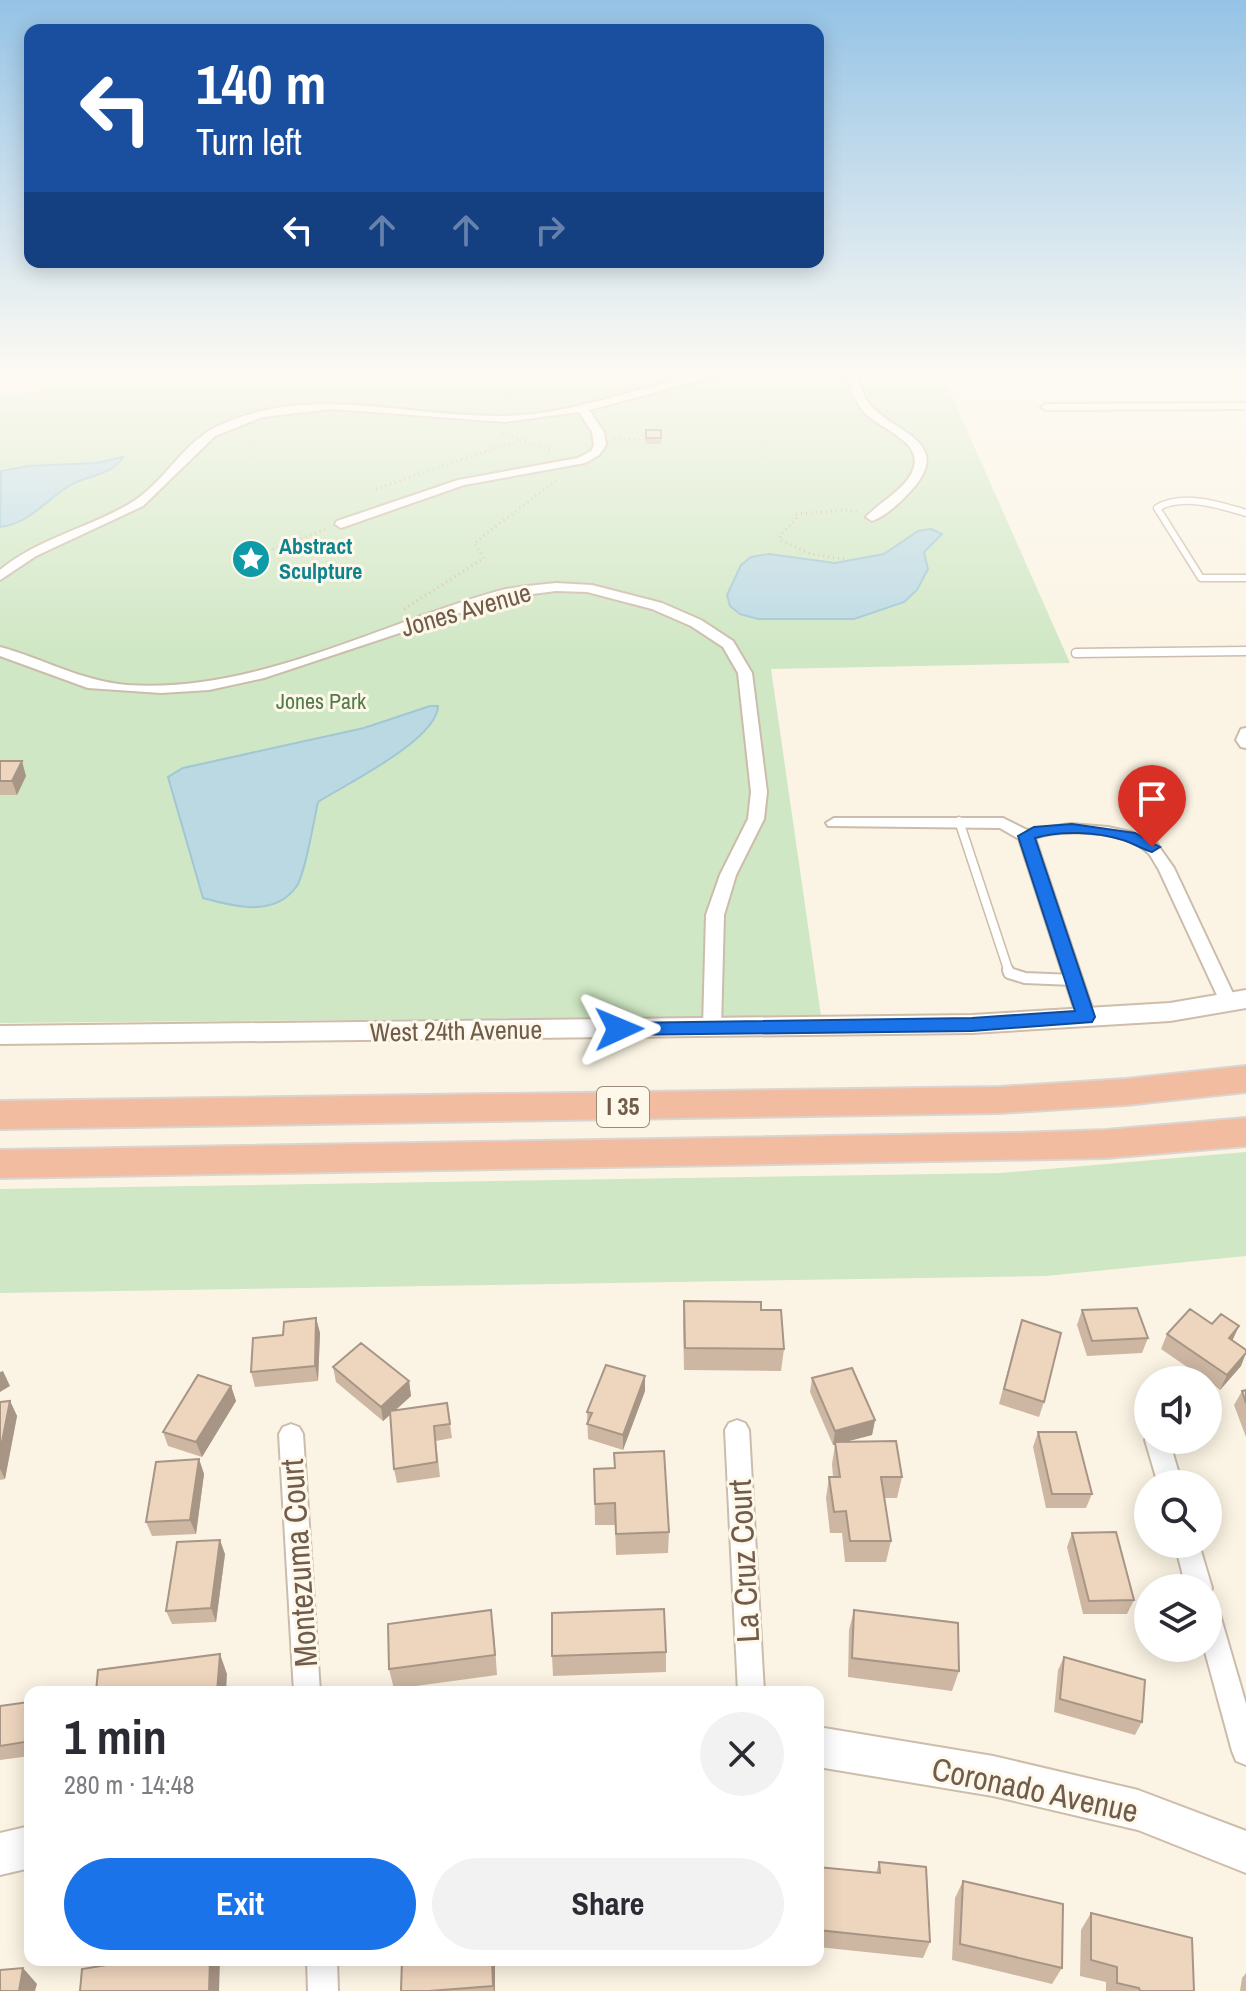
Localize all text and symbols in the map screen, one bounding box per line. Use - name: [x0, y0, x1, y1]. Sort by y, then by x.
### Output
- text: 140 m: [196, 46, 326, 121]
- icon: left: [64, 56, 168, 160]
- text: Turn left: [196, 118, 302, 166]
- icon: left: [276, 208, 320, 252]
- icon: ahead: [360, 208, 404, 252]
- icon: ahead: [444, 208, 488, 252]
- icon: right: [528, 208, 572, 252]
- place label: Abstract Sculpture: [279, 531, 362, 586]
- place icon: Abstract Sculpture: [230, 538, 272, 580]
- street label: Jones Avenue: [397, 574, 535, 645]
- park label: Jones Park: [276, 686, 367, 716]
- pin: [1118, 765, 1186, 847]
- icon: arrive: [1130, 777, 1174, 821]
- position arrow: [577, 987, 661, 1071]
- street label: West 24th Avenue: [370, 1011, 542, 1050]
- road number: I 35: [597, 1087, 649, 1127]
- map controls: [1134, 1366, 1222, 1662]
- button: sound: [1134, 1366, 1222, 1454]
- street label: Montezuma Court: [270, 1458, 327, 1669]
- button: search: [1134, 1470, 1222, 1558]
- street label: La Cruz Court: [718, 1478, 769, 1644]
- button: layers: [1134, 1574, 1222, 1662]
- text: 1 min: [64, 1704, 167, 1769]
- button: close: [700, 1712, 784, 1796]
- street label: Coronado Avenue: [928, 1747, 1142, 1832]
- text: 280 m · 14:48: [64, 1767, 194, 1802]
- button: Exit: [64, 1858, 416, 1950]
- button: Share: [432, 1858, 784, 1950]

